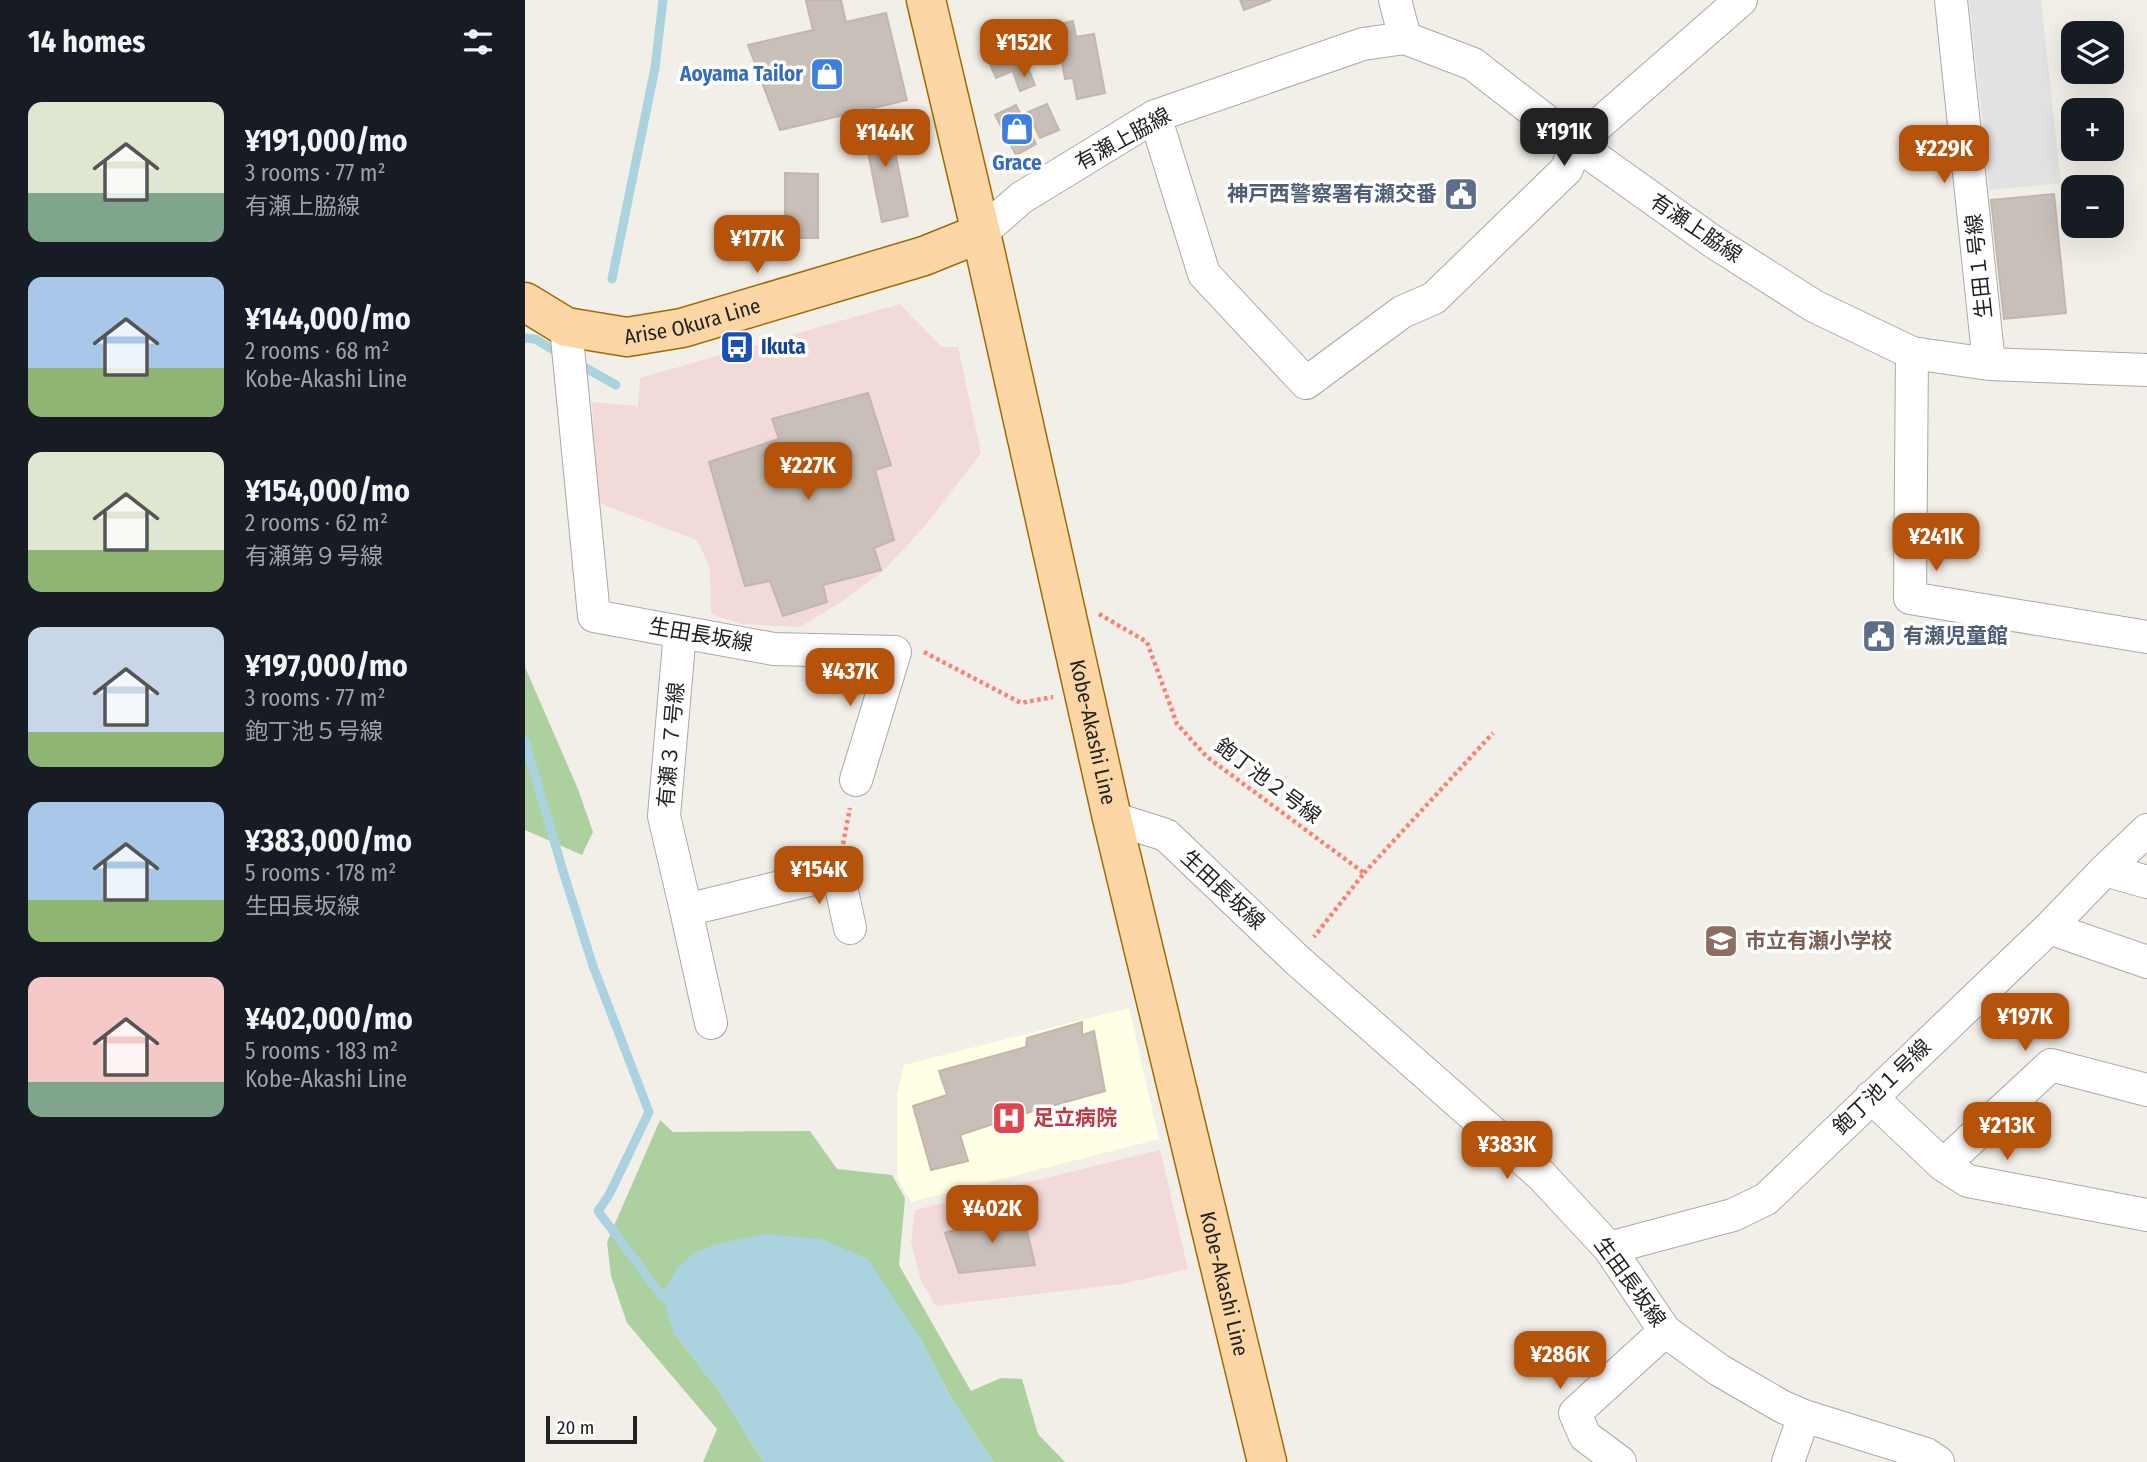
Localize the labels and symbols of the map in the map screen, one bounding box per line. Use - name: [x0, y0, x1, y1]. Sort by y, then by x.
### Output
- pin: ¥152K: [975, 20, 1073, 79]
- shop icon: Aoyama Tailor: [808, 55, 846, 93]
- place label: Aoyama Tailor: [679, 61, 803, 87]
- street label: 有瀬上脇線: [1071, 102, 1175, 176]
- pin: ¥191K: [1515, 108, 1613, 168]
- pin: ¥144K: [836, 110, 934, 169]
- shop icon: Grace: [998, 110, 1036, 148]
- pin: ¥229K: [1895, 125, 1993, 185]
- place label: Grace: [992, 150, 1042, 176]
- public building icon: 神戸西警察署有瀬交番: [1442, 175, 1480, 213]
- place label: 神戸西警察署有瀬交番: [1227, 181, 1437, 207]
- street label: 有瀬上脇線: [1645, 188, 1747, 268]
- street label: 生田１号線: [1961, 212, 1997, 320]
- pin: ¥177K: [708, 216, 806, 275]
- street label: Arise Okura Line: [622, 292, 764, 350]
- bus stop icon: Ikuta: [718, 328, 756, 366]
- place label: Ikuta: [761, 334, 806, 360]
- pin: ¥227K: [759, 442, 857, 502]
- pin: ¥241K: [1887, 514, 1985, 573]
- street label: 生田長坂線: [647, 613, 755, 657]
- public building icon: 有瀬児童館: [1860, 617, 1898, 655]
- place label: 有瀬児童館: [1903, 623, 2008, 649]
- pin: ¥437K: [801, 648, 899, 708]
- street label: Kobe-Akashi Line: [1064, 657, 1122, 807]
- street label: 有瀬３７号線: [653, 681, 689, 809]
- street label: 鉋丁池２号線: [1210, 733, 1326, 829]
- street label: 生田長坂線: [1176, 845, 1270, 935]
- pin: ¥154K: [770, 846, 868, 906]
- school or university icon: 市立有瀬小学校: [1702, 922, 1740, 960]
- place label: 市立有瀬小学校: [1745, 928, 1892, 954]
- pin: ¥197K: [1976, 993, 2074, 1053]
- street label: 鉋丁池１号線: [1828, 1034, 1936, 1140]
- hospital icon: 足立病院: [990, 1099, 1028, 1137]
- pin: ¥213K: [1958, 1102, 2056, 1162]
- place label: 足立病院: [1033, 1105, 1117, 1131]
- pin: ¥383K: [1458, 1122, 1556, 1181]
- pin: ¥402K: [943, 1186, 1041, 1245]
- street label: Kobe-Akashi Line: [1194, 1209, 1254, 1359]
- street label: 生田長坂線: [1589, 1232, 1671, 1332]
- pin: ¥286K: [1511, 1332, 1609, 1391]
- scale bar: [546, 1413, 637, 1445]

